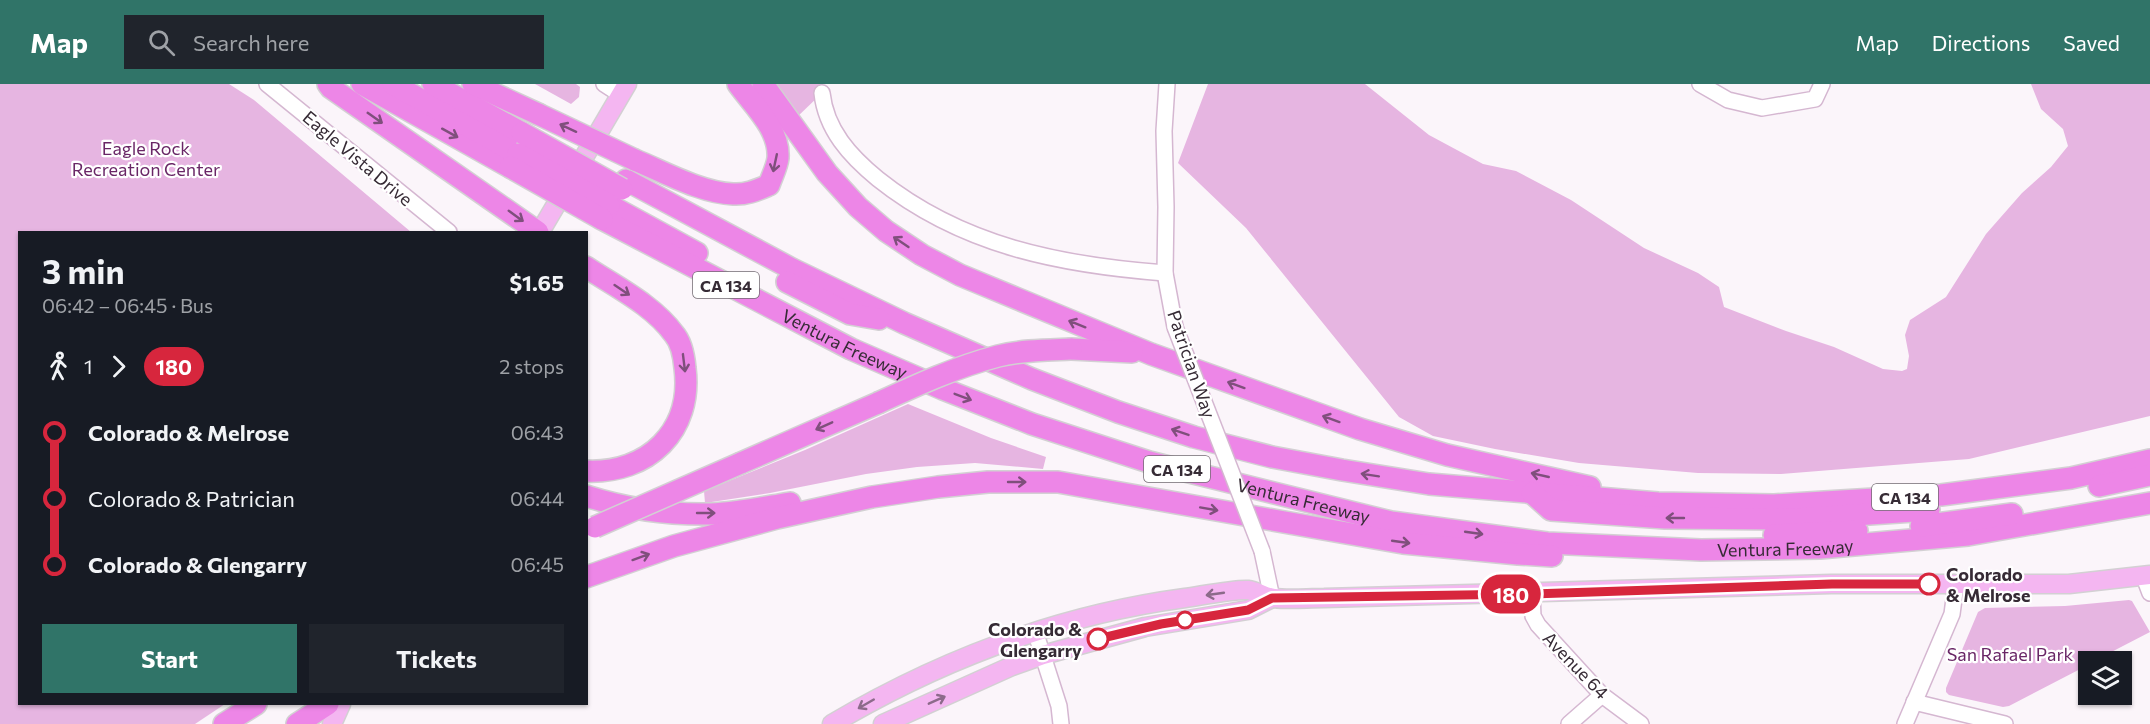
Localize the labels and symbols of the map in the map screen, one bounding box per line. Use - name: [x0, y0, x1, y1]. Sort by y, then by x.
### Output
- street label: Eagle Vista Drive: [299, 106, 417, 210]
- one-way arrow: [366, 112, 382, 124]
- one-way arrow: [559, 122, 577, 133]
- one-way arrow: [441, 127, 458, 139]
- park label: Eagle Rock Recreation Center: [72, 137, 220, 180]
- one-way arrow: [769, 153, 781, 172]
- one-way arrow: [507, 210, 523, 222]
- one-way arrow: [893, 235, 910, 247]
- road number: CA 134: [693, 272, 759, 298]
- one-way arrow: [613, 284, 629, 296]
- street label: Ventura Freeway: [778, 304, 911, 383]
- street label: Patrician Way: [1163, 307, 1221, 421]
- one-way arrow: [1069, 318, 1087, 329]
- one-way arrow: [679, 353, 690, 373]
- one-way arrow: [1227, 378, 1246, 389]
- one-way arrow: [953, 392, 971, 403]
- one-way arrow: [1322, 412, 1341, 423]
- one-way arrow: [816, 421, 834, 432]
- one-way arrow: [1171, 426, 1190, 437]
- road number: CA 134: [1144, 456, 1210, 482]
- one-way arrow: [1530, 468, 1549, 480]
- one-way arrow: [1360, 469, 1380, 480]
- street label: Ventura Freeway: [1234, 473, 1372, 527]
- one-way arrow: [1006, 476, 1026, 488]
- road number: CA 134: [1872, 484, 1938, 510]
- one-way arrow: [1199, 504, 1219, 515]
- one-way arrow: [696, 508, 716, 519]
- one-way arrow: [1665, 512, 1685, 524]
- one-way arrow: [1464, 528, 1484, 539]
- street label: Ventura Freeway: [1717, 534, 1854, 561]
- one-way arrow: [1391, 536, 1411, 547]
- one-way arrow: [632, 551, 650, 562]
- place label: Colorado & Melrose: [1946, 563, 2030, 606]
- marker: Colorado & Melrose: [1918, 573, 1940, 595]
- line badge: 180: [1476, 574, 1546, 614]
- one-way arrow: [1206, 589, 1225, 600]
- unlabelled marker: [1176, 611, 1194, 629]
- place label: Colorado & Glengarry: [988, 618, 1082, 661]
- street label: Avenue 64: [1538, 627, 1614, 703]
- marker: Colorado & Glengarry: [1087, 628, 1109, 650]
- park label: San Rafael Park: [1947, 643, 2074, 665]
- one-way arrow: [927, 694, 945, 705]
- one-way arrow: [858, 698, 875, 710]

